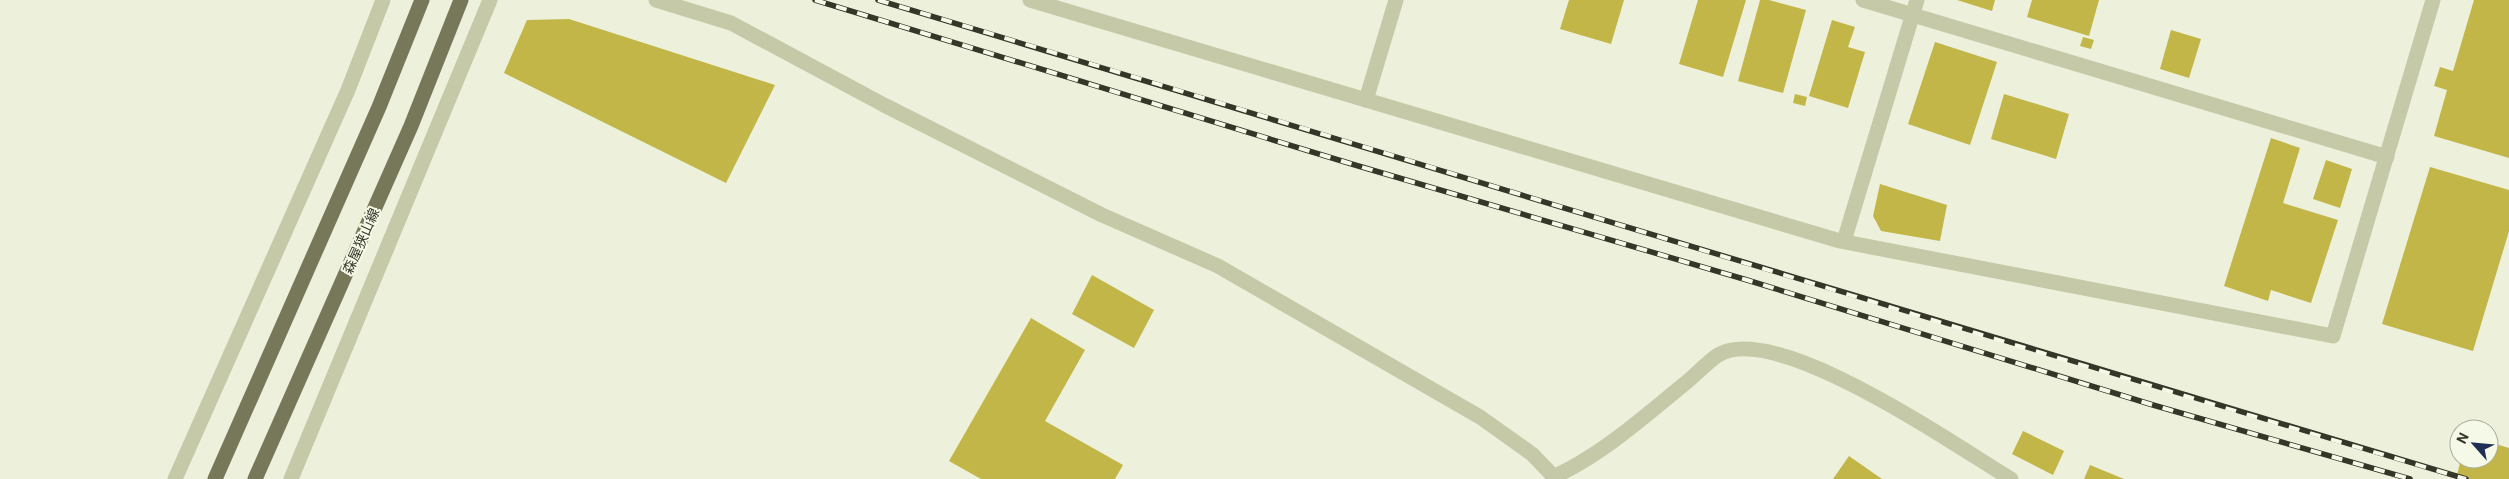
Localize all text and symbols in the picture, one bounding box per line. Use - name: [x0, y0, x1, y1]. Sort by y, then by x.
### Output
- street label: 森屋狭山線: [339, 206, 383, 276]
- north arrow: [2449, 419, 2499, 469]
- text: N: [2453, 430, 2472, 446]

